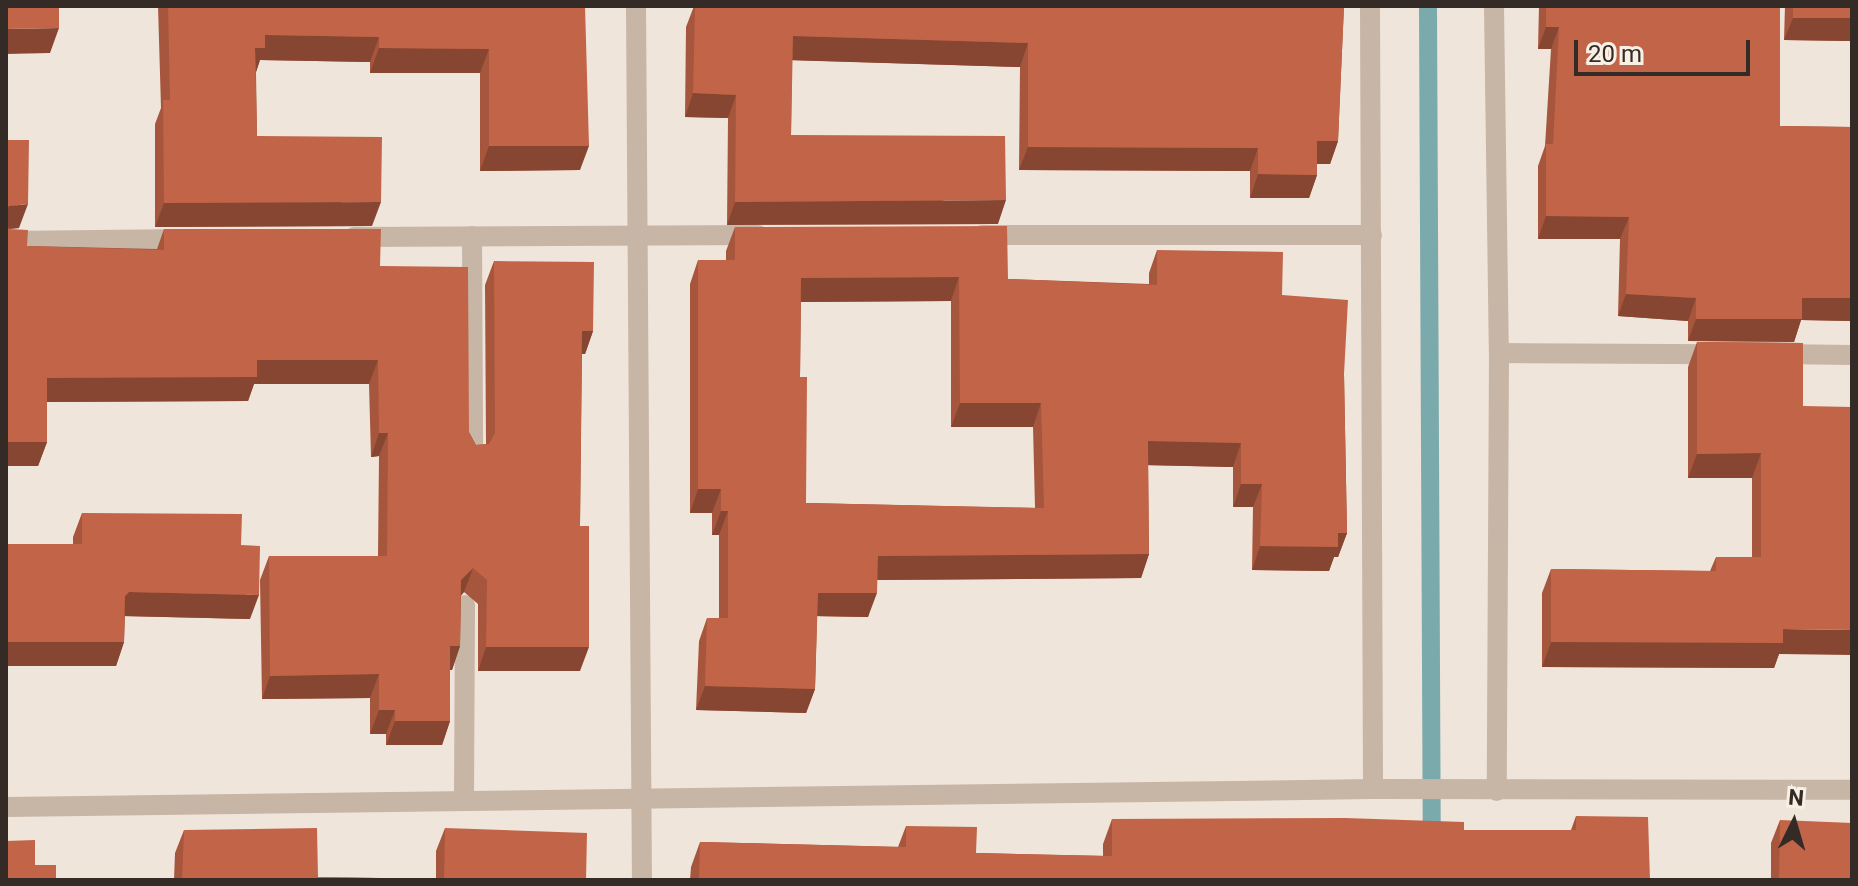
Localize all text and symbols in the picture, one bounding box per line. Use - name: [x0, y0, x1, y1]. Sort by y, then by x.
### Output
- scale bar: [1578, 24, 1754, 74]
- text: 20 m: [1588, 40, 1642, 68]
- north arrow: [1754, 782, 1834, 862]
- text: N: [1787, 784, 1805, 811]

